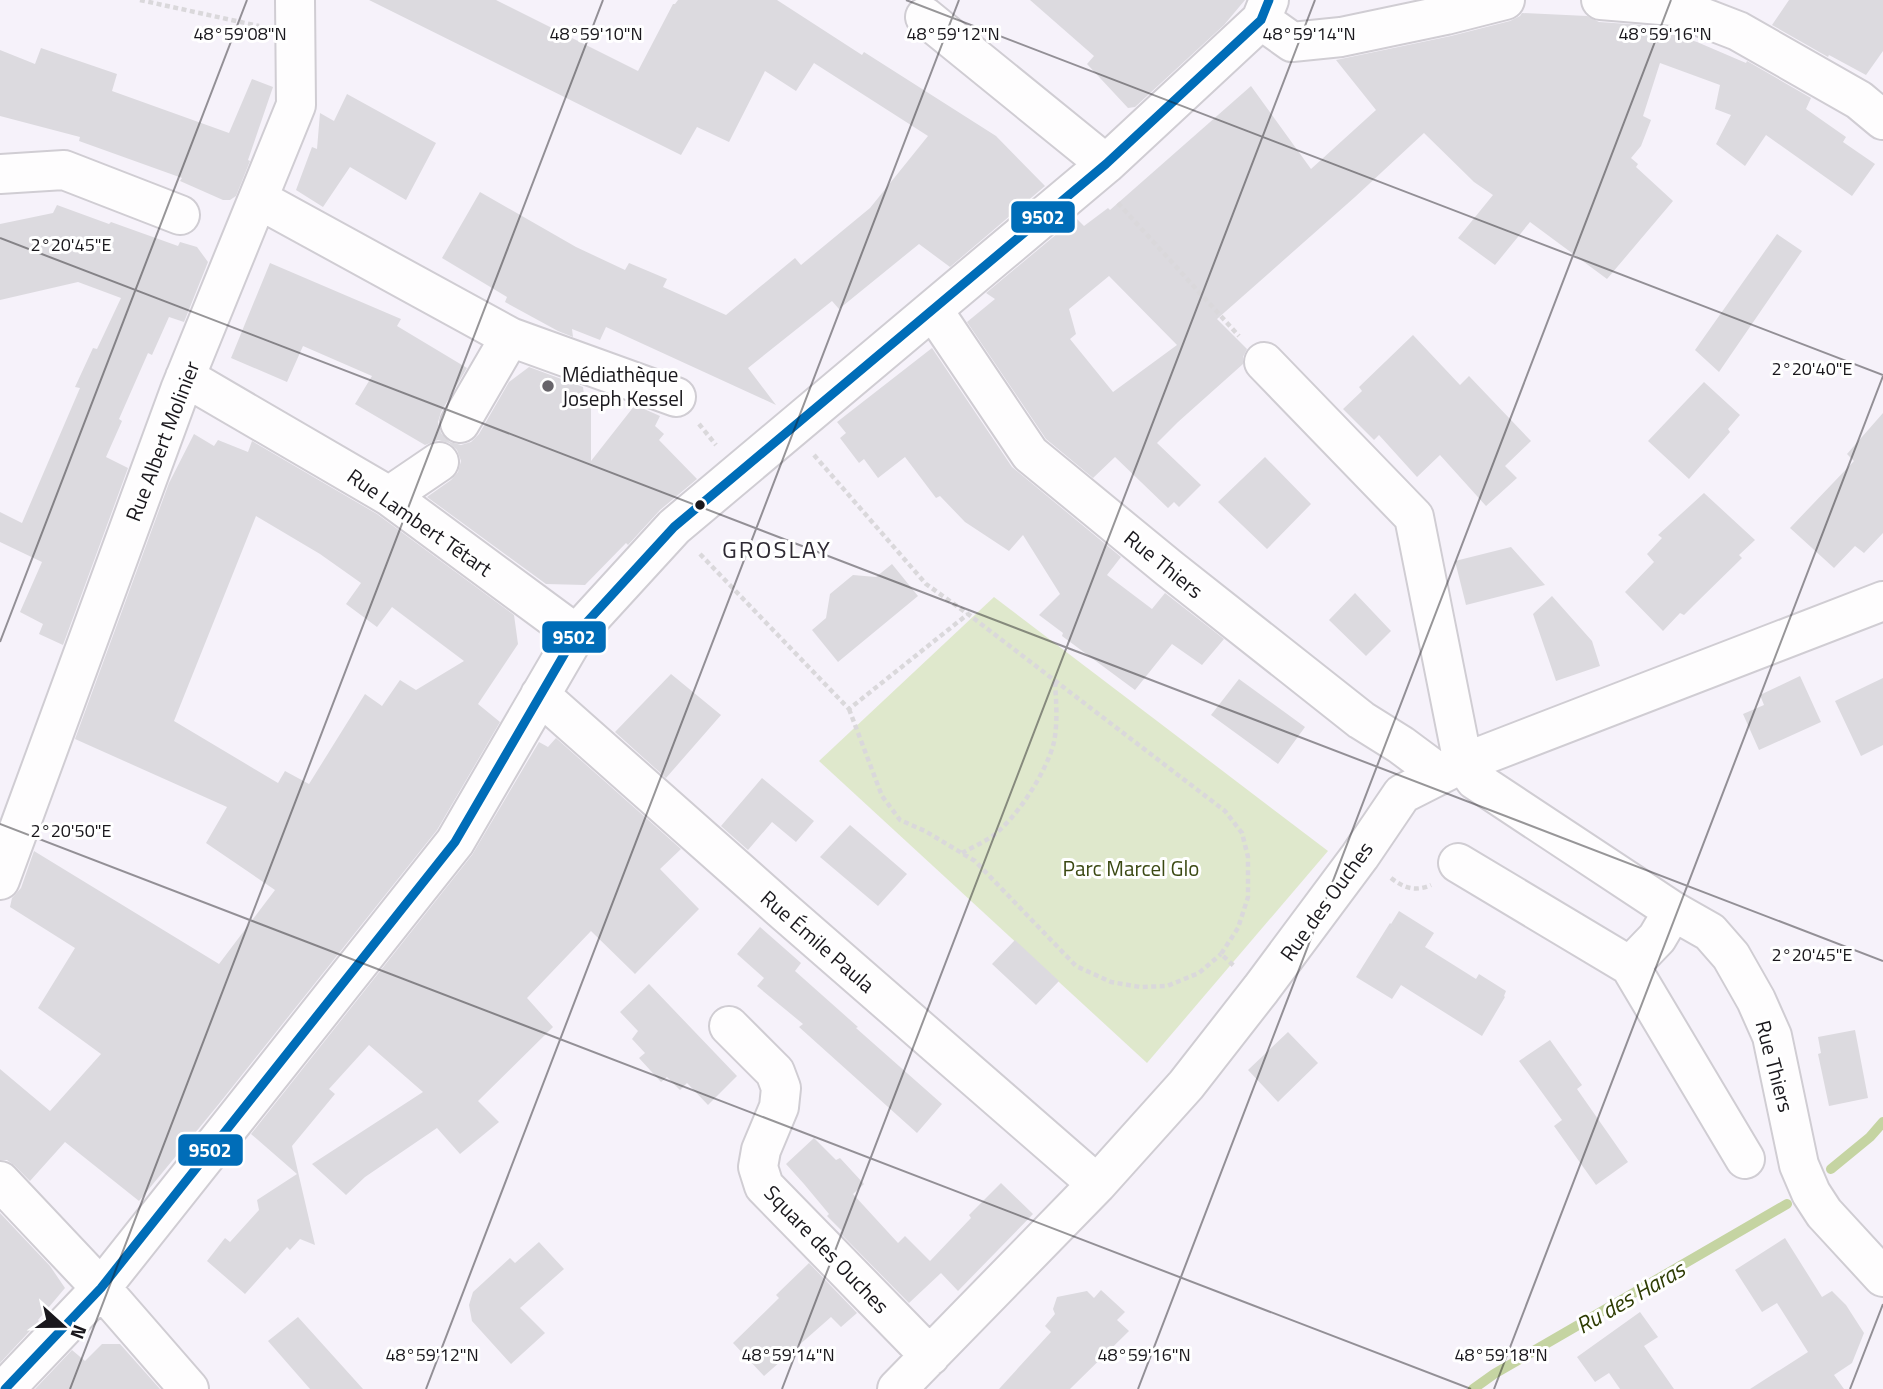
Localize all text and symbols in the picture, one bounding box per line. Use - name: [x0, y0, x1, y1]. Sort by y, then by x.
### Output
- text: 48°59'08"N: [193, 20, 287, 47]
- text: 48°59'10"N: [549, 20, 643, 47]
- text: 48°59'12"N: [906, 20, 1000, 47]
- text: 48°59'14"N: [1262, 20, 1356, 47]
- text: 48°59'16"N: [1618, 20, 1712, 47]
- line badge: 9502: [1010, 200, 1076, 234]
- text: 9502: [1022, 202, 1064, 231]
- text: 2°20'45"E: [31, 231, 111, 258]
- text: 2°20'40"E: [1772, 355, 1852, 382]
- street label: Rue Albert Molinier: [117, 356, 207, 526]
- place label: Médiathèque Joseph Kessel: [562, 358, 684, 414]
- marker: Médiathèque Joseph Kessel: [540, 378, 556, 394]
- street label: Rue Lambert Tétart: [341, 460, 500, 584]
- unlabelled marker: [693, 498, 707, 512]
- street label: Rue Thiers: [1117, 522, 1211, 606]
- district label: GROSLAY: [722, 531, 832, 567]
- line badge: 9502: [541, 620, 607, 654]
- text: 9502: [553, 622, 595, 651]
- text: 2°20'50"E: [31, 817, 111, 844]
- street label: Rue des Ouches: [1272, 834, 1380, 968]
- park label: Parc Marcel Glo: [1063, 852, 1199, 884]
- street label: Rue Émile Paula: [754, 882, 883, 1000]
- text: 2°20'45"E: [1772, 941, 1852, 968]
- street label: Rue Thiers: [1747, 1017, 1803, 1115]
- line badge: 9502: [177, 1133, 244, 1167]
- text: 9502: [189, 1135, 231, 1164]
- street label: Square des Ouches: [757, 1177, 897, 1321]
- water label: Ru des Haras: [1569, 1251, 1693, 1342]
- north arrow: [28, 1291, 98, 1361]
- text: N: [63, 1321, 95, 1344]
- text: 48°59'12"N: [385, 1341, 479, 1368]
- text: 48°59'14"N: [741, 1341, 835, 1368]
- text: 48°59'16"N: [1097, 1341, 1191, 1368]
- text: 48°59'18"N: [1454, 1341, 1548, 1368]

